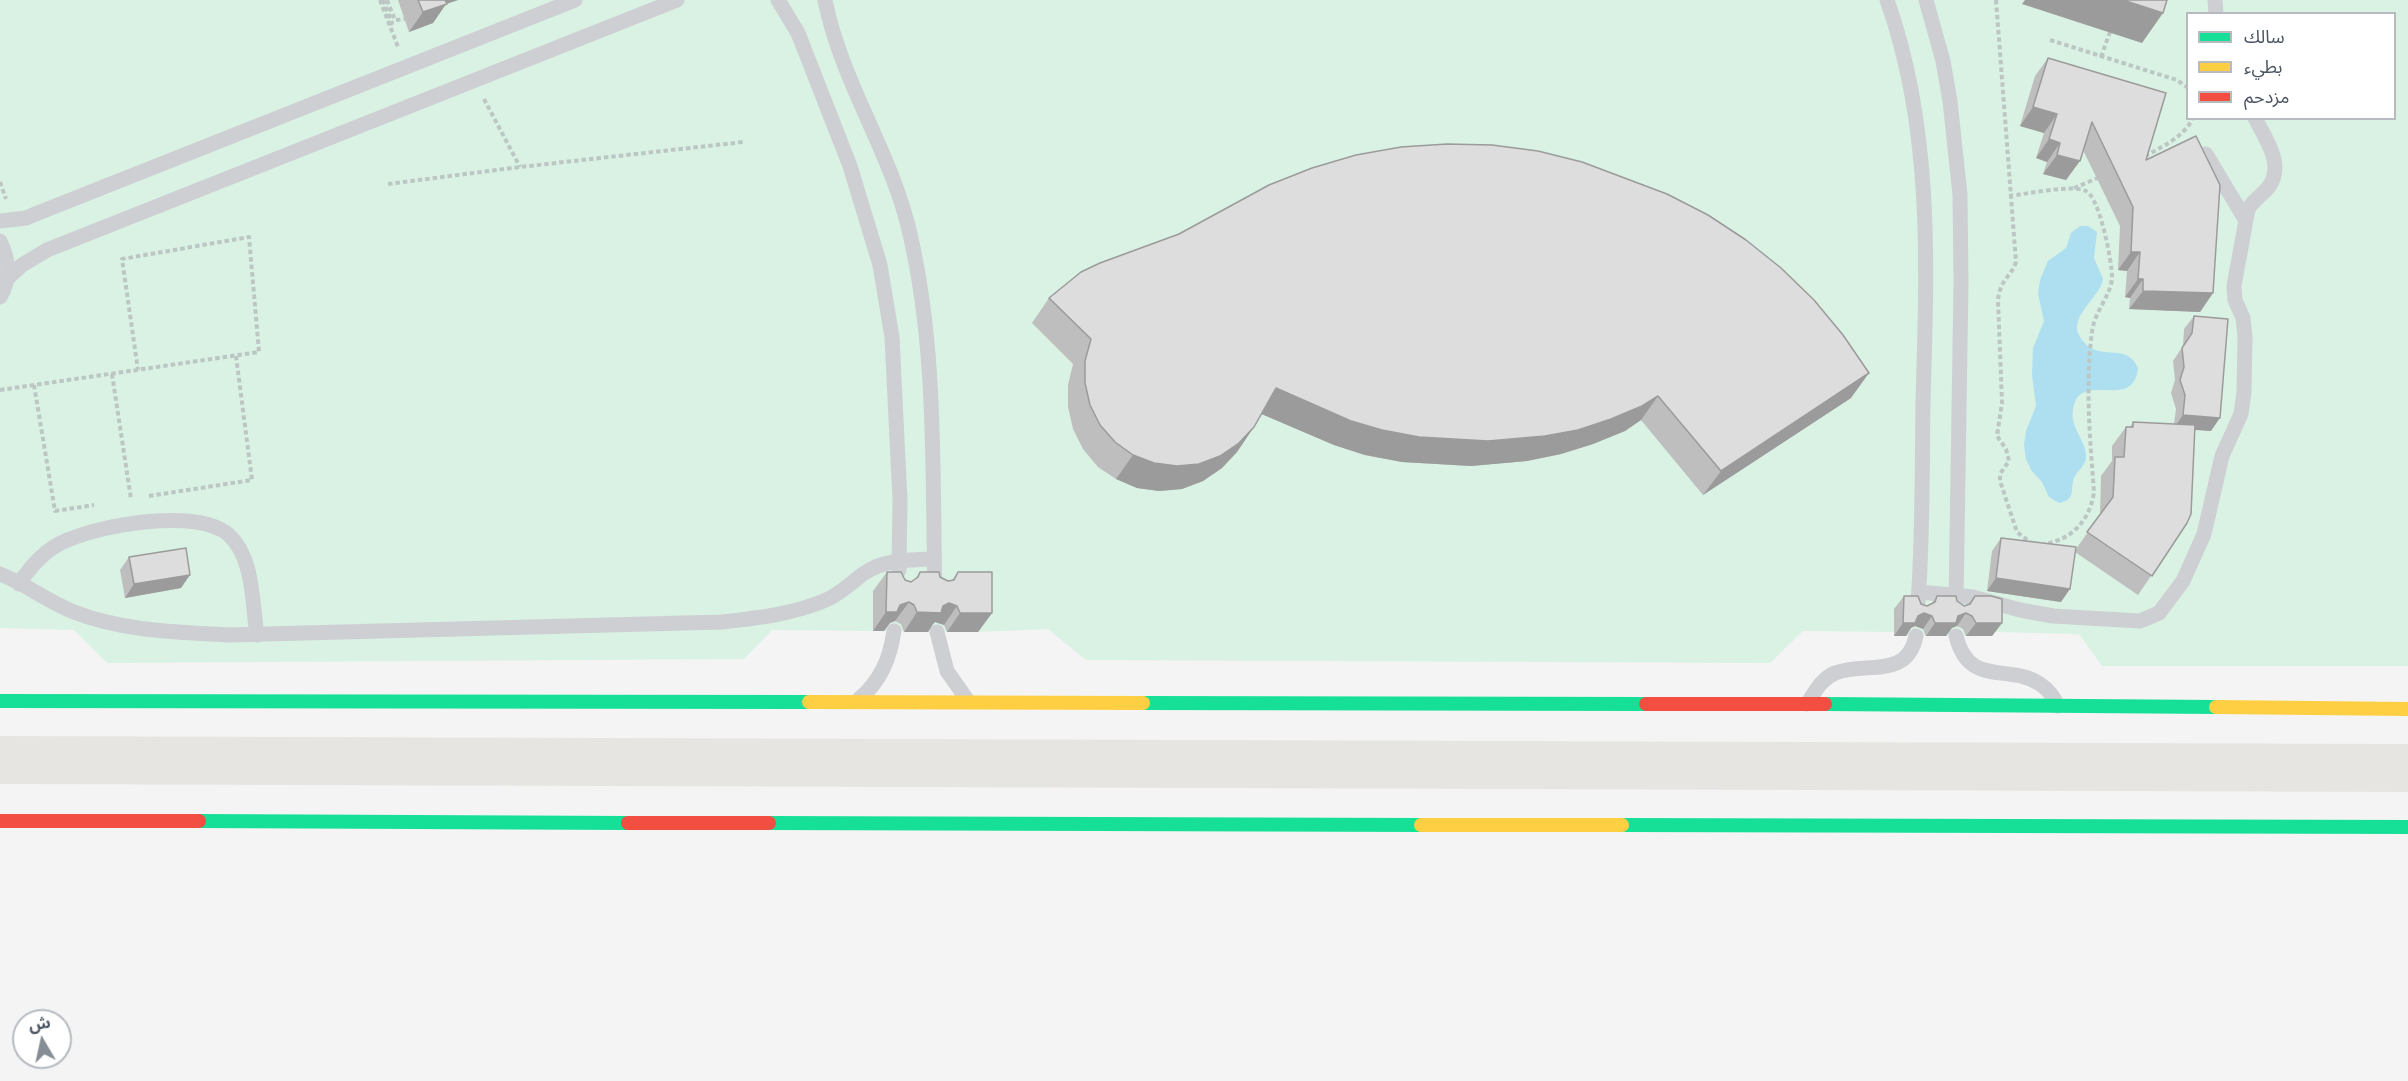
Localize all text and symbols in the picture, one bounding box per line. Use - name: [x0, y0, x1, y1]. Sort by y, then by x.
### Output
- legend: [2186, 12, 2396, 120]
- text: سالك: [2244, 24, 2285, 49]
- text: بطيء: [2244, 54, 2282, 79]
- text: مزدحم: [2244, 84, 2289, 109]
- north arrow: [12, 1009, 72, 1069]
- text: ش: [27, 1011, 52, 1036]

